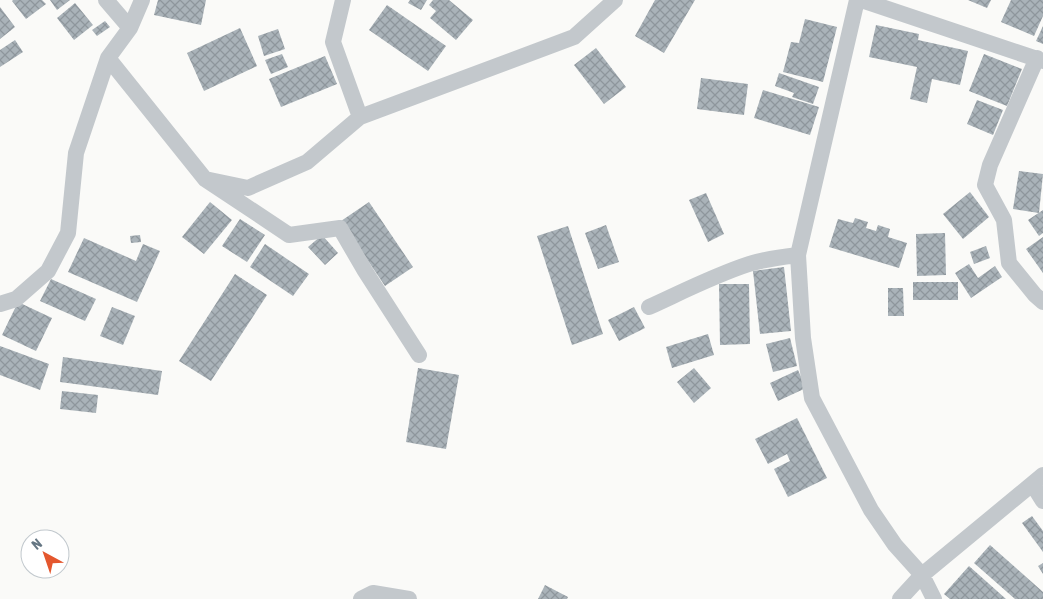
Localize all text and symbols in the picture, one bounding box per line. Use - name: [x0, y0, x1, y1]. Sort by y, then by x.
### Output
- north arrow: [20, 529, 70, 579]
- text: N: [28, 535, 45, 553]

